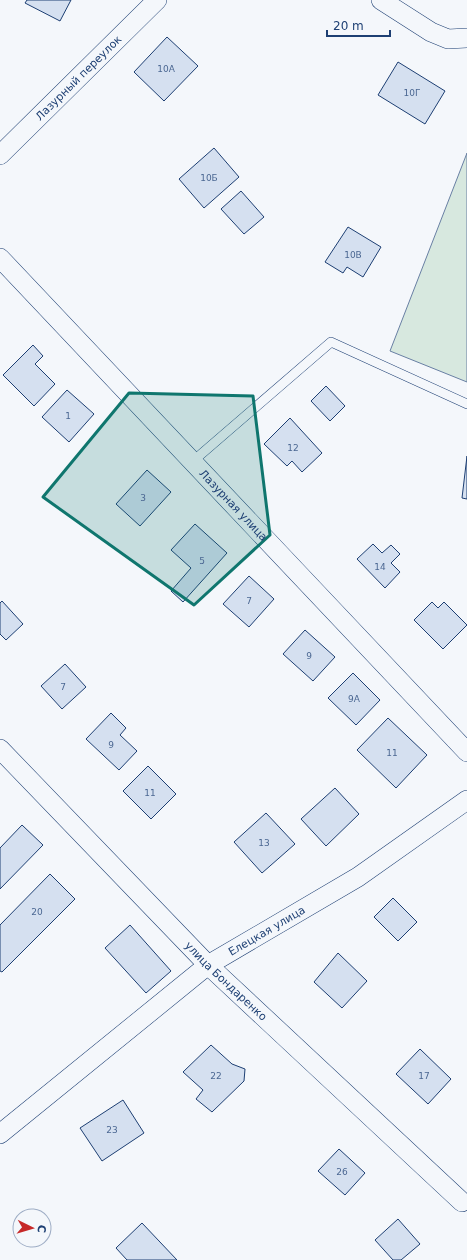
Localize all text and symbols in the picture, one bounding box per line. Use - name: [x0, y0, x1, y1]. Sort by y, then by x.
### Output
- scale bar: [327, 12, 390, 38]
- text: 20 m: [333, 19, 364, 33]
- street label: Лазурный переулок: [33, 32, 124, 123]
- house number: 10А: [157, 64, 176, 74]
- house number: 10Г: [404, 88, 420, 98]
- house number: 10Б: [200, 173, 218, 183]
- house number: 10В: [344, 250, 362, 260]
- house number: 1: [65, 411, 71, 421]
- house number: 12: [287, 443, 299, 453]
- street label: Лазурная улица: [197, 467, 270, 543]
- house number: 3: [140, 493, 146, 503]
- house number: 5: [199, 556, 205, 566]
- house number: 14: [374, 562, 386, 572]
- house number: 7: [246, 596, 252, 606]
- house number: 9: [306, 651, 312, 661]
- house number: 7: [60, 682, 66, 692]
- house number: 9А: [348, 694, 361, 704]
- house number: 9: [108, 740, 114, 750]
- house number: 11: [386, 748, 398, 758]
- house number: 11: [144, 788, 156, 798]
- house number: 13: [258, 838, 270, 848]
- street label: Елецкая улица: [226, 903, 307, 958]
- house number: 20: [31, 907, 43, 917]
- street label: улица Бондаренко: [182, 939, 270, 1023]
- house number: 22: [210, 1071, 222, 1081]
- house number: 17: [418, 1071, 430, 1081]
- house number: 23: [106, 1125, 118, 1135]
- house number: 26: [336, 1167, 348, 1177]
- north arrow: [12, 1208, 52, 1248]
- text: С: [35, 1224, 48, 1233]

